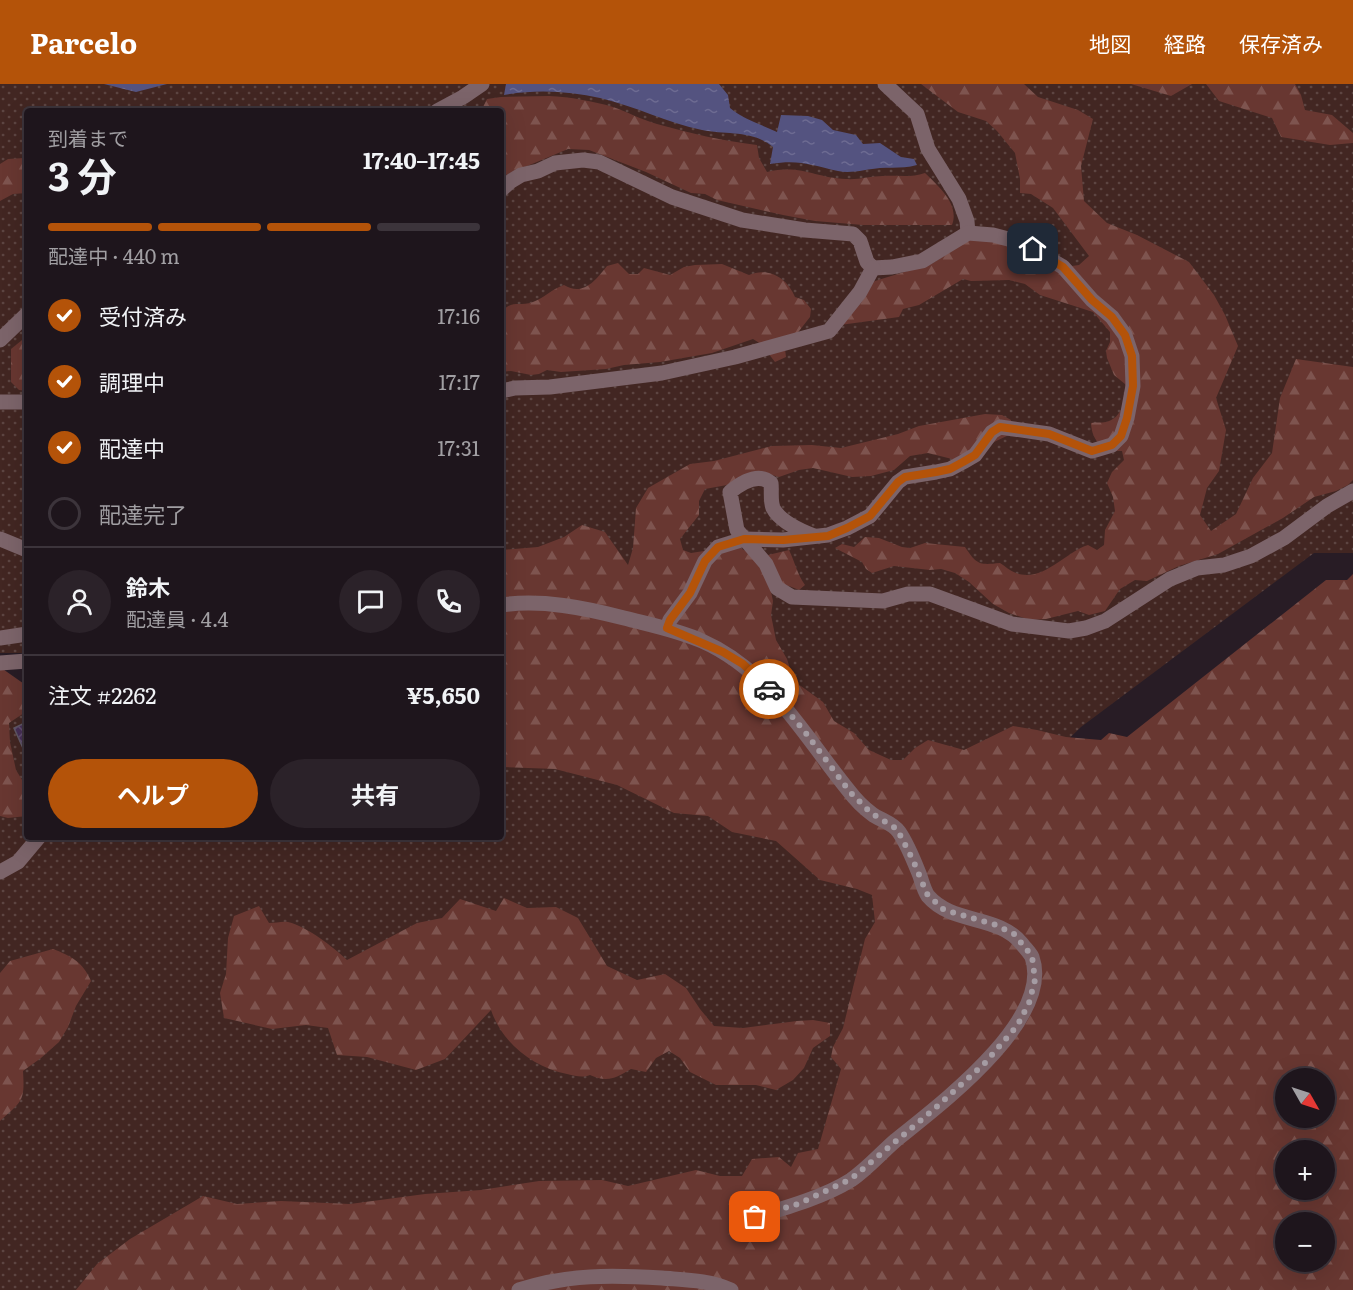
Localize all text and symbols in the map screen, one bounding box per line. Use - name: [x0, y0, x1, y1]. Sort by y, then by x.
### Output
- text: Parcelo: [30, 21, 137, 63]
- text: 地図: [1089, 27, 1131, 58]
- text: 経路: [1164, 27, 1206, 58]
- text: 保存済み: [1239, 27, 1323, 58]
- text: 到着まで: [48, 122, 128, 152]
- text: 17:40–17:45: [363, 143, 480, 176]
- text: 3 分: [48, 145, 117, 203]
- pin: [1007, 223, 1058, 274]
- icon: home: [1016, 232, 1049, 265]
- text: 配達中 · 440 m: [48, 240, 180, 270]
- icon: check: [48, 299, 81, 332]
- text: 受付済み: [99, 299, 187, 332]
- text: 17:16: [437, 300, 480, 330]
- icon: check: [48, 365, 81, 398]
- text: 調理中: [99, 365, 165, 398]
- text: 17:17: [438, 366, 480, 396]
- icon: check: [48, 431, 81, 464]
- text: 配達中: [99, 431, 165, 464]
- text: 17:31: [437, 432, 480, 462]
- text: 配達完了: [99, 497, 187, 530]
- button: person: [48, 570, 111, 633]
- text: 鈴木: [126, 570, 170, 603]
- button: chat: [339, 570, 402, 633]
- button: phone: [417, 570, 480, 633]
- text: 配達員 · 4.4: [126, 603, 229, 633]
- courier: [739, 659, 799, 719]
- icon: car: [753, 673, 786, 706]
- text: 注文 #2262: [48, 678, 157, 711]
- text: ¥5,650: [406, 678, 480, 711]
- button: ヘルプ: [48, 759, 258, 828]
- button: 共有: [270, 759, 480, 828]
- north arrow: [1275, 1068, 1335, 1128]
- map controls: [1275, 1068, 1335, 1272]
- button: +: [1275, 1140, 1335, 1200]
- pin: [729, 1191, 780, 1242]
- icon: bag: [738, 1200, 771, 1233]
- button: −: [1275, 1212, 1335, 1272]

